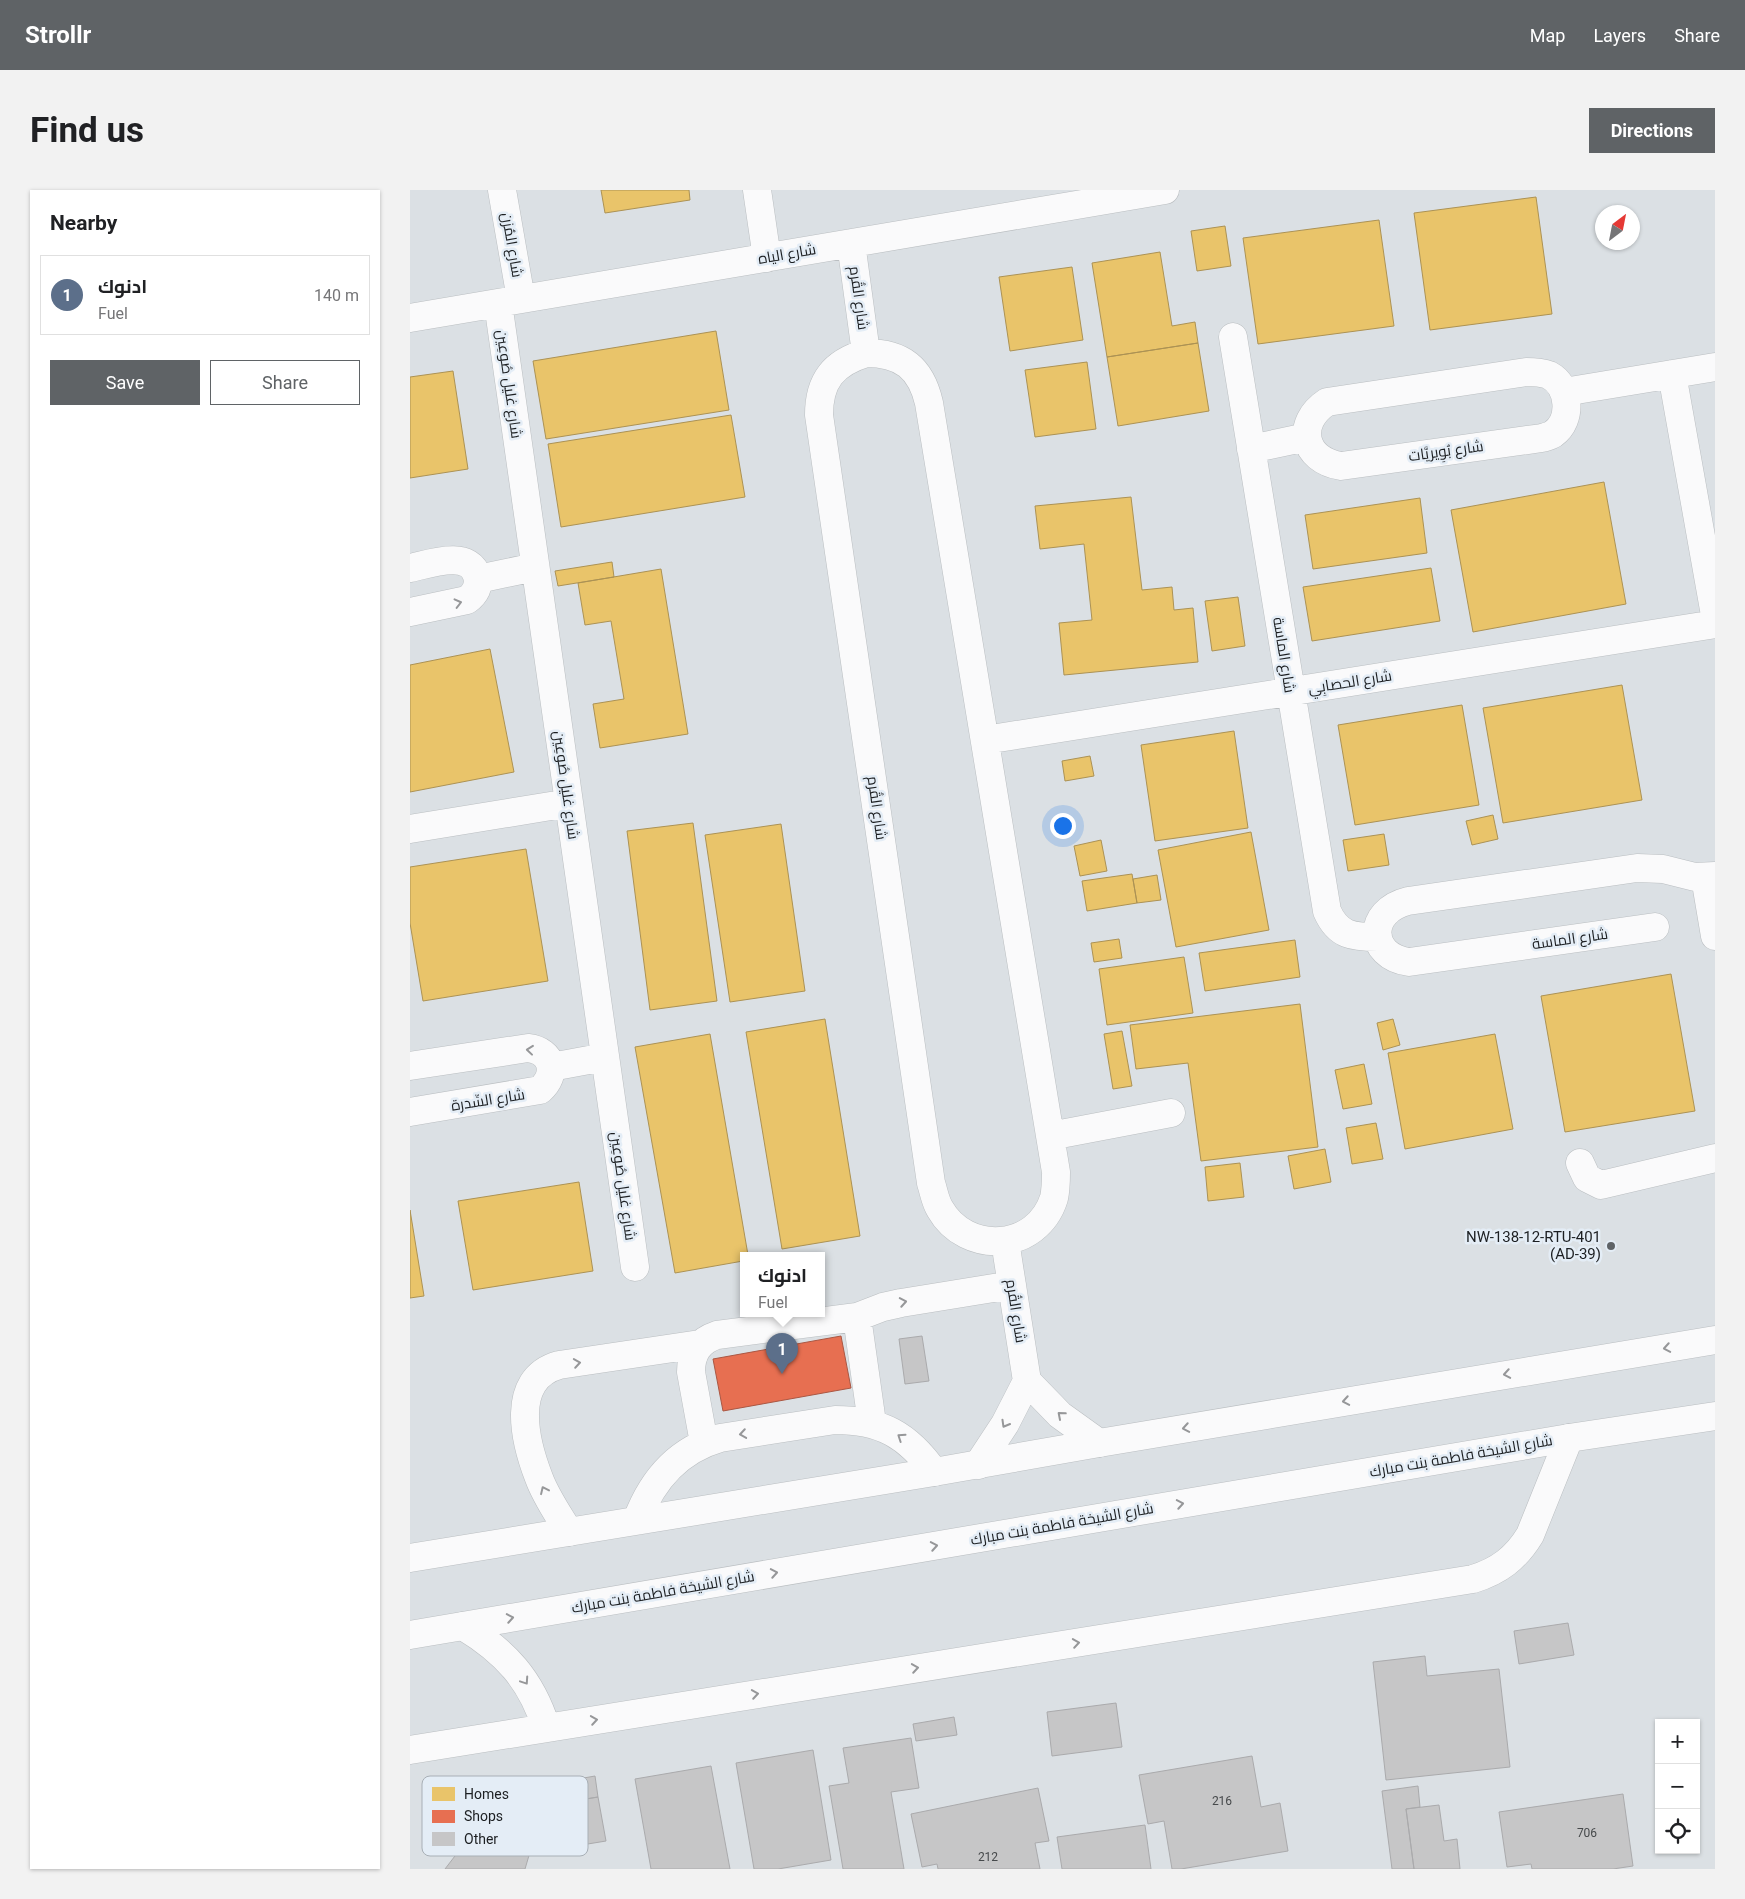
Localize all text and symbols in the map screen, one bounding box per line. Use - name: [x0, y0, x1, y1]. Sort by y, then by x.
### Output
- text: Strollr: [25, 21, 91, 49]
- text: Map: [1530, 25, 1565, 46]
- text: Layers: [1593, 25, 1646, 46]
- text: Share: [1674, 25, 1720, 46]
- button: Directions: [1589, 108, 1715, 153]
- text: Find us: [30, 110, 144, 151]
- north arrow: [1595, 205, 1640, 250]
- text: Nearby: [50, 211, 117, 235]
- street label: شارع المُزن: [495, 211, 527, 279]
- street label: شارع الياه: [757, 240, 818, 270]
- street label: شارع القُرم: [844, 265, 873, 331]
- text: ادنوك: [98, 275, 147, 298]
- text: 1: [62, 286, 72, 305]
- text: 140 m: [314, 286, 359, 305]
- text: Fuel: [98, 304, 128, 323]
- street label: شارع غليل صُوعِين: [490, 328, 526, 440]
- button: Save: [50, 360, 200, 405]
- button: Share: [210, 360, 360, 405]
- street label: شارع بُوِيريَّات: [1407, 437, 1485, 467]
- one-way arrow: [453, 598, 462, 609]
- street label: شارع الماسة: [1267, 616, 1299, 695]
- street label: شارع الحصابِي: [1307, 667, 1394, 700]
- street label: شارع غليل صُوعِين: [547, 729, 583, 841]
- street label: شارع القُرم: [862, 775, 891, 841]
- your location: [1050, 813, 1076, 839]
- street label: شارع الماسة: [1531, 925, 1609, 955]
- one-way arrow: [526, 1045, 534, 1056]
- street label: شارع السِّدرة: [450, 1085, 527, 1117]
- street label: شارع غليل صُوعِين: [604, 1130, 640, 1242]
- place label: NW-138-12-RTU-401 (AD-39): [1466, 1228, 1601, 1263]
- marker: NW-138-12-RTU-401 (AD-39): [1605, 1240, 1617, 1252]
- popup: [740, 1252, 825, 1317]
- text: ادنوك: [758, 1264, 807, 1287]
- street label: شارع القُرم: [1000, 1278, 1030, 1345]
- text: Fuel: [758, 1293, 788, 1312]
- one-way arrow: [899, 1298, 908, 1308]
- pin: 1: [766, 1333, 798, 1374]
- one-way arrow: [1663, 1342, 1671, 1352]
- one-way arrow: [573, 1358, 582, 1368]
- one-way arrow: [1502, 1369, 1511, 1379]
- one-way arrow: [1342, 1396, 1351, 1406]
- one-way arrow: [1057, 1411, 1066, 1420]
- one-way arrow: [1001, 1418, 1011, 1427]
- one-way arrow: [1182, 1423, 1190, 1433]
- one-way arrow: [739, 1429, 747, 1439]
- street label: شارع الشيخة فاطمة بنت مبارك: [1368, 1431, 1554, 1483]
- one-way arrow: [897, 1434, 906, 1443]
- one-way arrow: [541, 1486, 551, 1495]
- street label: شارع الشيخة فاطمة بنت مبارك: [969, 1499, 1155, 1551]
- one-way arrow: [1177, 1499, 1185, 1510]
- one-way arrow: [929, 1542, 938, 1552]
- street label: شارع الشيخة فاطمة بنت مبارك: [570, 1567, 756, 1619]
- one-way arrow: [769, 1569, 778, 1579]
- one-way arrow: [505, 1614, 514, 1624]
- one-way arrow: [1071, 1638, 1080, 1648]
- one-way arrow: [911, 1664, 919, 1674]
- one-way arrow: [519, 1676, 528, 1685]
- one-way arrow: [751, 1689, 759, 1700]
- one-way arrow: [590, 1715, 599, 1725]
- map controls: [1655, 1719, 1700, 1854]
- button: +: [1655, 1719, 1700, 1764]
- button: −: [1655, 1764, 1700, 1809]
- legend: [422, 1776, 588, 1856]
- text: Homes: [464, 1786, 509, 1802]
- house number: 216: [1212, 1794, 1232, 1808]
- text: Shops: [464, 1808, 503, 1824]
- button: locate: [1655, 1809, 1700, 1854]
- house number: 706: [1577, 1826, 1597, 1840]
- text: Other: [464, 1831, 498, 1847]
- house number: 212: [978, 1850, 998, 1864]

